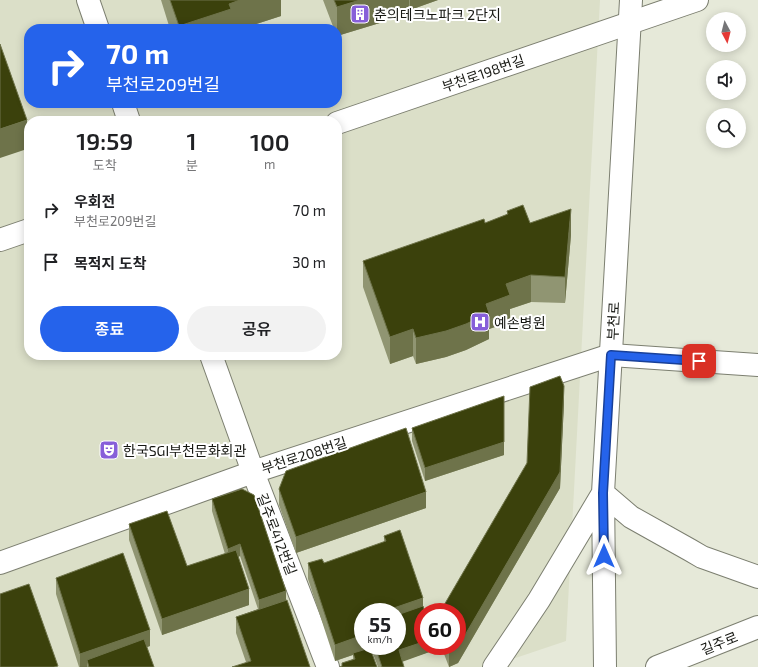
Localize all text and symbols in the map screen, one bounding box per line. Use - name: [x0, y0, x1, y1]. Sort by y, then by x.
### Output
- building icon: 춘의테크노파크 2단지: [349, 3, 371, 25]
- place label: 춘의테크노파크 2단지: [374, 6, 501, 23]
- north arrow: [706, 12, 746, 52]
- map controls: [706, 12, 746, 148]
- text: 70 m: [106, 36, 169, 70]
- icon: right: [40, 40, 92, 92]
- street label: 부천로198번길: [439, 51, 527, 95]
- button: sound: [706, 60, 746, 100]
- text: 부천로209번길: [106, 73, 220, 95]
- button: search: [706, 108, 746, 148]
- text: 19:59: [76, 126, 133, 155]
- text: 1: [187, 126, 197, 155]
- text: 100: [250, 127, 290, 156]
- text: m: [264, 156, 275, 172]
- text: 도착: [93, 157, 117, 173]
- text: 분: [186, 157, 198, 173]
- text: 우회전: [74, 192, 115, 210]
- icon: right: [40, 199, 62, 221]
- text: 70 m: [293, 201, 326, 219]
- text: 부천로209번길: [74, 213, 156, 229]
- icon: arrive: [40, 251, 62, 273]
- text: 30 m: [292, 253, 326, 271]
- text: 목적지 도착: [74, 254, 146, 272]
- street label: 부천로: [604, 301, 623, 341]
- button: 종료: [40, 306, 179, 352]
- button: 공유: [187, 306, 326, 352]
- hospital icon: 예손병원: [469, 311, 491, 333]
- place label: 예손병원: [494, 314, 546, 331]
- pin: [682, 344, 716, 378]
- icon: arrive: [688, 350, 710, 372]
- street label: 부천로208번길: [259, 433, 349, 477]
- theatre icon: 한국SGI부천문화회관: [98, 439, 120, 461]
- place label: 한국SGI부천문화회관: [123, 442, 246, 459]
- street label: 길주로412번길: [254, 491, 300, 577]
- position arrow: [583, 535, 625, 577]
- speed limit sign: 60: [414, 603, 466, 655]
- text: 55: [369, 612, 391, 636]
- street label: 길주로: [698, 628, 740, 658]
- text: km/h: [368, 633, 392, 645]

